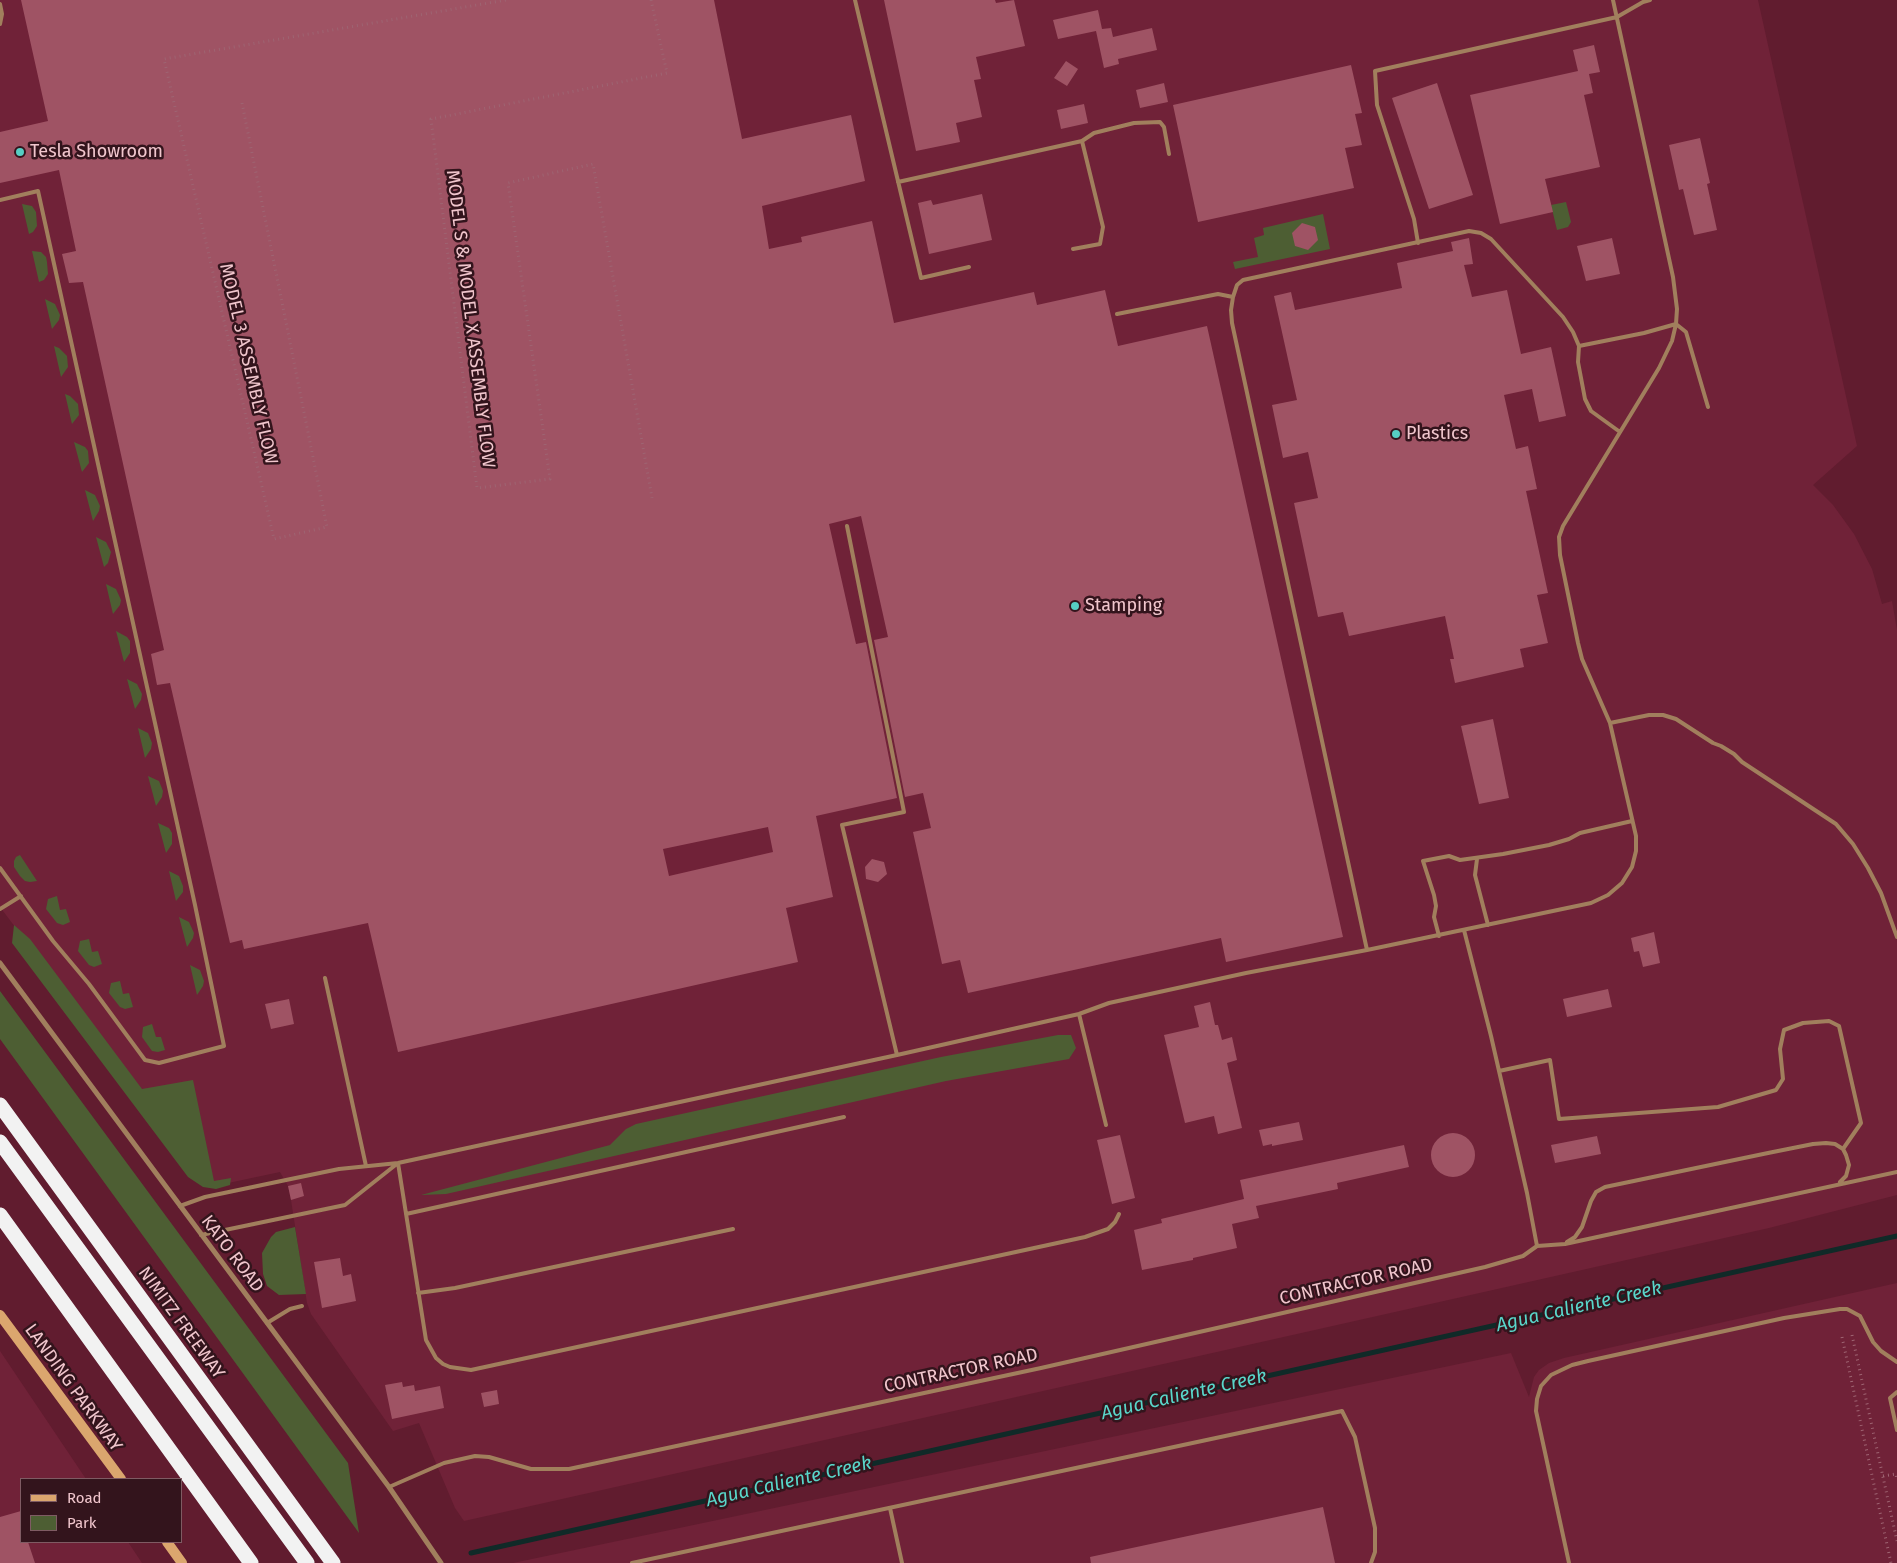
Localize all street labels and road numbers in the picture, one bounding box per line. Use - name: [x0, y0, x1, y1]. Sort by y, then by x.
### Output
- street label: MODEL S & MODEL X ASSEMBLY FLOW: [441, 169, 499, 469]
- street label: MODEL 3 ASSEMBLY FLOW: [214, 261, 282, 467]
- street label: KATO ROAD: [196, 1211, 268, 1297]
- street label: CONTRACTOR ROAD: [1277, 1254, 1435, 1310]
- street label: NIMITZ FREEWAY: [133, 1263, 229, 1383]
- street label: LANDING PARKWAY: [20, 1320, 126, 1456]
- street label: CONTRACTOR ROAD: [882, 1344, 1040, 1398]

